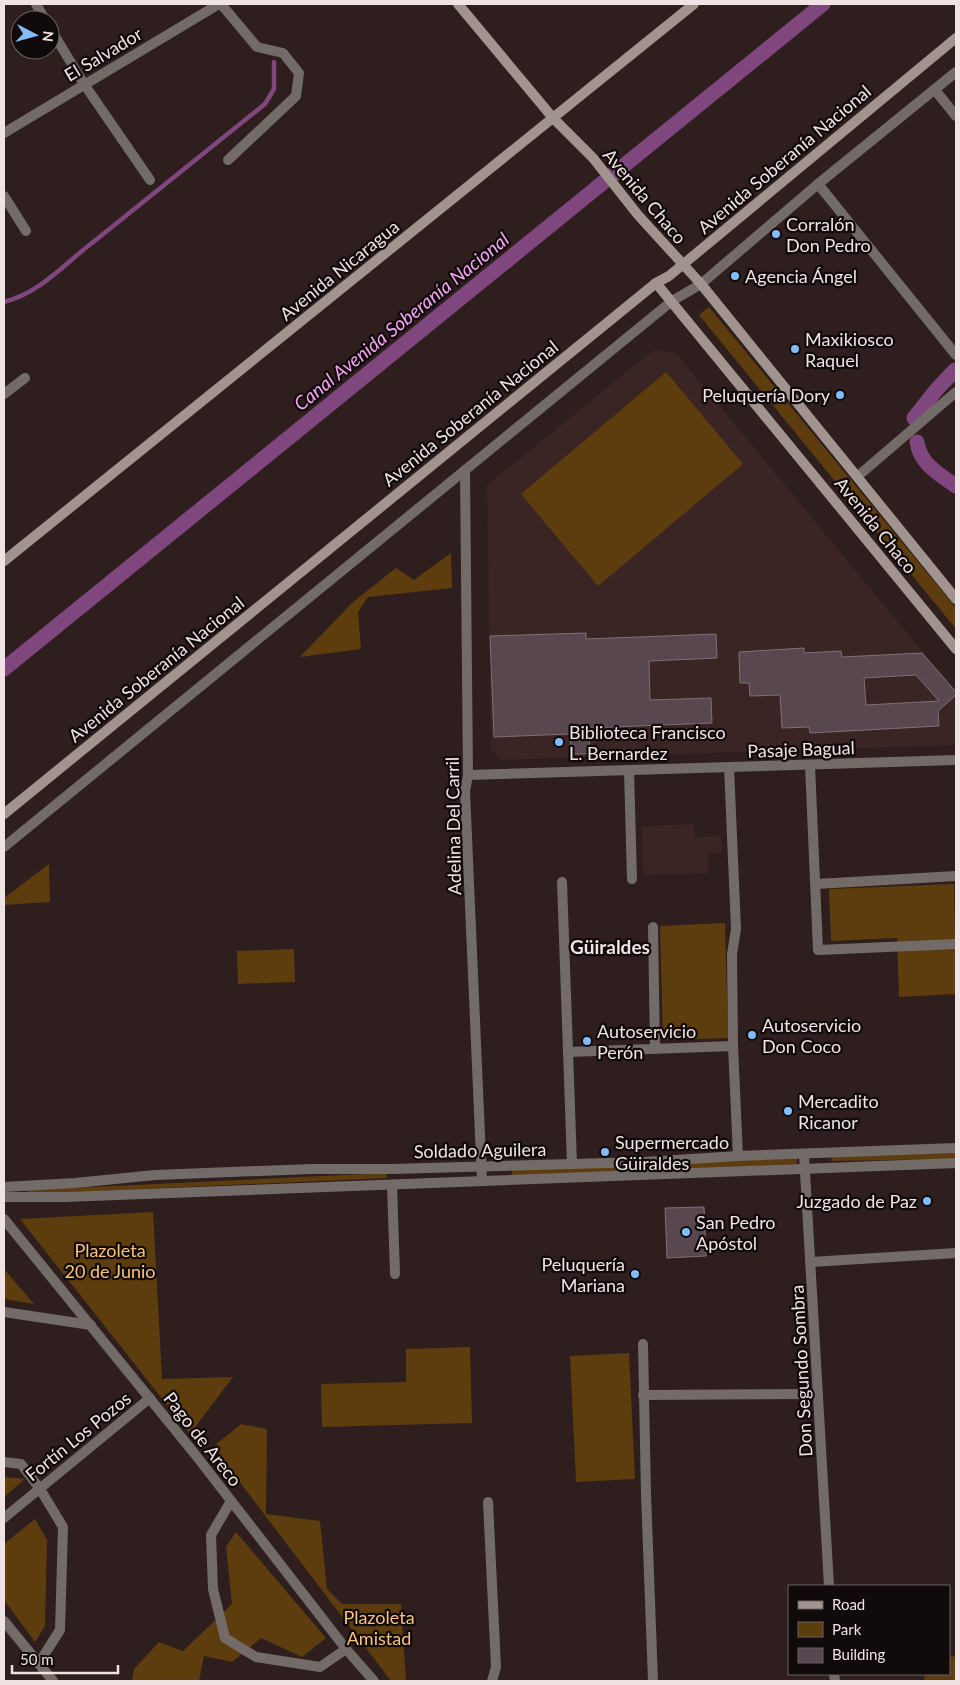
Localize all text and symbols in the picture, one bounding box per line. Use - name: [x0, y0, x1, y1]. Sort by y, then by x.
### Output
- north arrow: [10, 10, 60, 60]
- street label: El Salvador: [60, 22, 146, 86]
- text: N: [39, 30, 57, 43]
- street label: Avenida Soberanía Nacional: [693, 80, 875, 238]
- street label: Avenida Chaco: [599, 144, 691, 248]
- place label: Corralón Don Pedro: [786, 213, 871, 256]
- street label: Avenida Nicaragua: [275, 215, 403, 325]
- water label: Canal Avenida Soberanía Nacional: [289, 227, 513, 415]
- marker: Corralón Don Pedro: [770, 228, 782, 240]
- place label: Agencia Ángel: [745, 265, 857, 287]
- marker: Agencia Ángel: [729, 270, 741, 282]
- place label: Maxikiosco Raquel: [805, 328, 894, 371]
- street label: Avenida Soberanía Nacional: [378, 336, 562, 490]
- marker: Maxikiosco Raquel: [789, 343, 801, 355]
- place label: Peluquería Dory: [702, 384, 831, 406]
- marker: Peluquería Dory: [834, 389, 846, 401]
- street label: Avenida Chaco: [830, 472, 922, 578]
- street label: Avenida Soberanía Nacional: [64, 591, 248, 747]
- place label: Biblioteca Francisco L. Bernardez: [569, 721, 726, 764]
- marker: Biblioteca Francisco L. Bernardez: [553, 736, 565, 748]
- street label: Pasaje Bagual: [747, 736, 855, 762]
- street label: Adelina Del Carril: [441, 757, 465, 895]
- district label: Güiraldes: [570, 935, 650, 958]
- place label: Autoservicio Don Coco: [762, 1014, 861, 1057]
- place label: Autoservicio Perón: [597, 1020, 696, 1063]
- marker: Autoservicio Don Coco: [746, 1029, 758, 1041]
- marker: Autoservicio Perón: [581, 1035, 593, 1047]
- place label: Mercadito Ricanor: [798, 1090, 879, 1133]
- marker: Mercadito Ricanor: [782, 1105, 794, 1117]
- place label: Supermercado Güiraldes: [615, 1131, 729, 1174]
- street label: Soldado Aguilera: [414, 1138, 546, 1162]
- marker: Supermercado Güiraldes: [599, 1146, 611, 1158]
- place label: Juzgado de Paz: [796, 1190, 917, 1212]
- marker: Juzgado de Paz: [921, 1195, 933, 1207]
- place label: San Pedro Apóstol: [696, 1211, 776, 1254]
- marker: San Pedro Apóstol: [680, 1226, 692, 1238]
- park label: Plazoleta 20 de Junio: [64, 1239, 156, 1282]
- place label: Peluquería Mariana: [541, 1253, 625, 1296]
- marker: Peluquería Mariana: [629, 1268, 641, 1280]
- street label: Don Segundo Sombra: [786, 1284, 816, 1458]
- street label: Fortín Los Pozos: [21, 1387, 135, 1485]
- street label: Pago de Areco: [159, 1387, 247, 1491]
- legend: [788, 1585, 950, 1675]
- text: Road: [832, 1595, 865, 1613]
- park label: Plazoleta Amistad: [343, 1606, 415, 1649]
- text: Park: [832, 1620, 862, 1638]
- scale bar: [12, 1642, 119, 1674]
- text: Building: [832, 1645, 885, 1663]
- text: 50 m: [20, 1650, 54, 1668]

